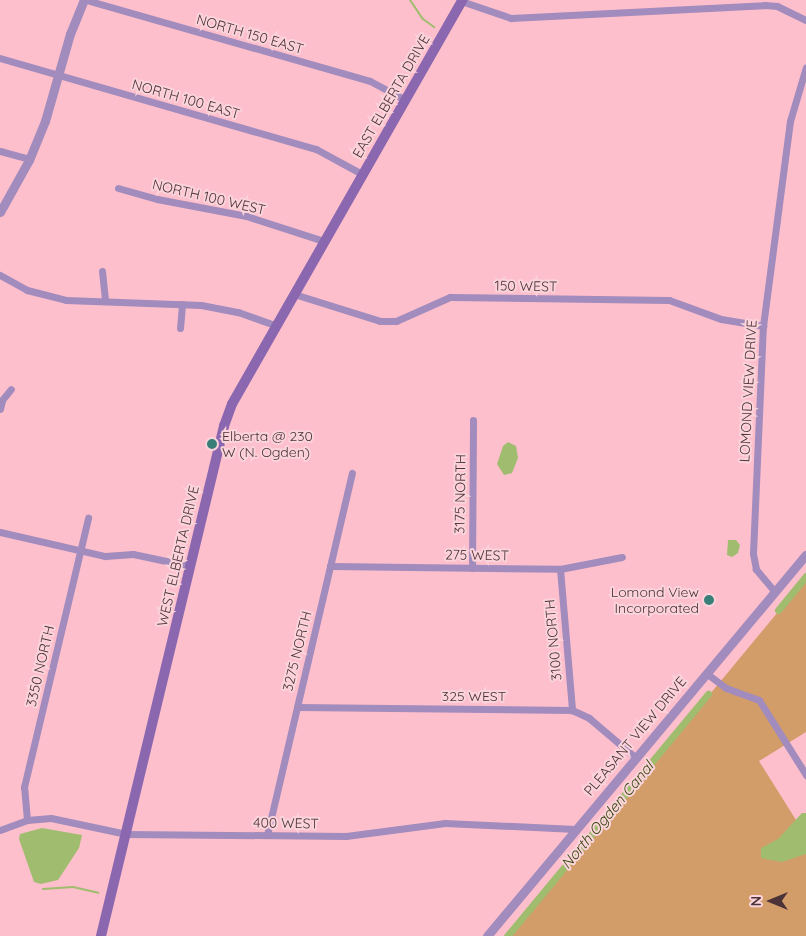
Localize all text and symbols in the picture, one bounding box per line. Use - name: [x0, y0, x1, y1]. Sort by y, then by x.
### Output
- street label: NORTH 150 EAST: [194, 11, 306, 57]
- street label: EAST ELBERTA DRIVE: [349, 31, 433, 161]
- street label: NORTH 100 EAST: [130, 76, 242, 122]
- street label: NORTH 100 WEST: [151, 176, 267, 218]
- street label: 150 WEST: [494, 277, 558, 295]
- street label: LOMOND VIEW DRIVE: [736, 319, 760, 463]
- place label: Elberta @ 230 W (N. Ogden): [222, 428, 313, 461]
- marker: Elberta @ 230 W (N. Ogden): [206, 438, 218, 450]
- street label: 3175 NORTH: [451, 454, 469, 534]
- street label: WEST ELBERTA DRIVE: [154, 484, 202, 628]
- street label: 275 WEST: [445, 546, 509, 564]
- place label: Lomond View Incorporated: [611, 584, 699, 616]
- marker: Lomond View Incorporated: [703, 594, 715, 606]
- street label: 3100 NORTH: [541, 599, 565, 681]
- street label: 3275 NORTH: [279, 609, 315, 693]
- street label: 3350 NORTH: [22, 624, 58, 708]
- street label: PLEASANT VIEW DRIVE: [580, 673, 690, 799]
- street label: 325 WEST: [442, 688, 506, 704]
- water label: North Ogden Canal: [557, 758, 657, 872]
- street label: 400 WEST: [253, 814, 319, 832]
- north arrow: [746, 876, 796, 926]
- text: N: [747, 896, 765, 906]

